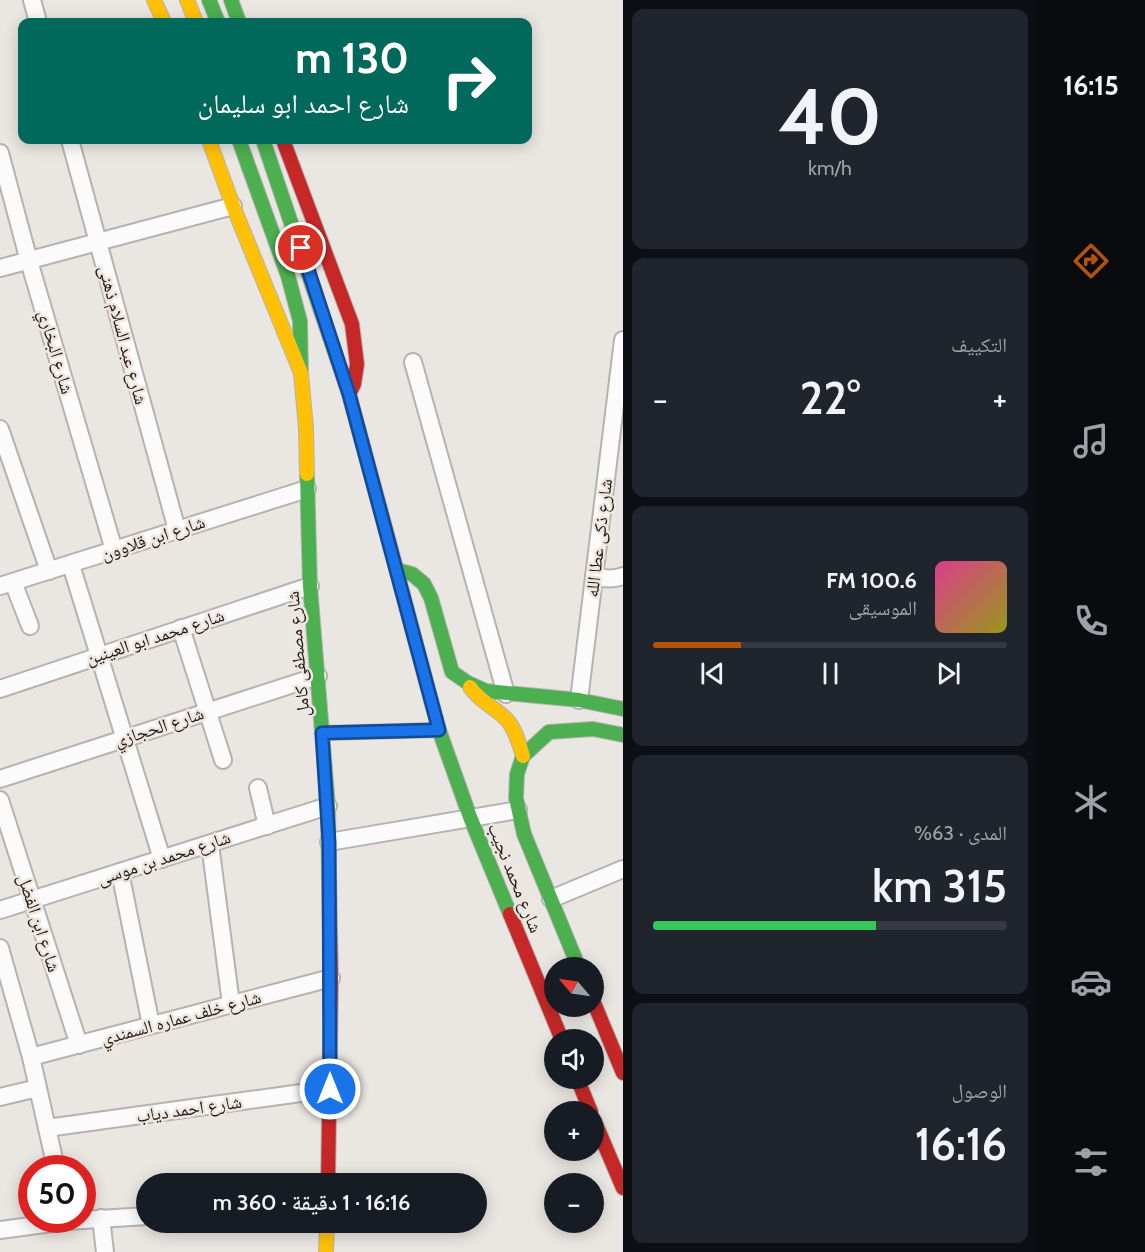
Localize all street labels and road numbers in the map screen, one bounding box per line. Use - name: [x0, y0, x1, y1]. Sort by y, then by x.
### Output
- street label: شارع عبد السلام ذهنى: [93, 263, 152, 407]
- street label: شارع البخاري: [30, 308, 78, 397]
- street label: شارع ذكى عطا الله: [581, 477, 617, 599]
- street label: شارع ابن قلاوون: [98, 511, 208, 565]
- street label: شارع مصطفى كامل: [282, 590, 314, 718]
- street label: شارع محمد ابو العينين: [83, 604, 227, 670]
- street label: شارع الحجازي: [111, 702, 208, 755]
- street label: شارع محمد نجيب: [483, 820, 547, 936]
- street label: شارع محمد بن موسى: [95, 826, 233, 890]
- street label: شارع ابن الفضل: [13, 871, 65, 975]
- street label: شارع خلف عماره السمندي: [99, 986, 264, 1053]
- street label: شارع احمد دياب: [135, 1091, 243, 1127]

